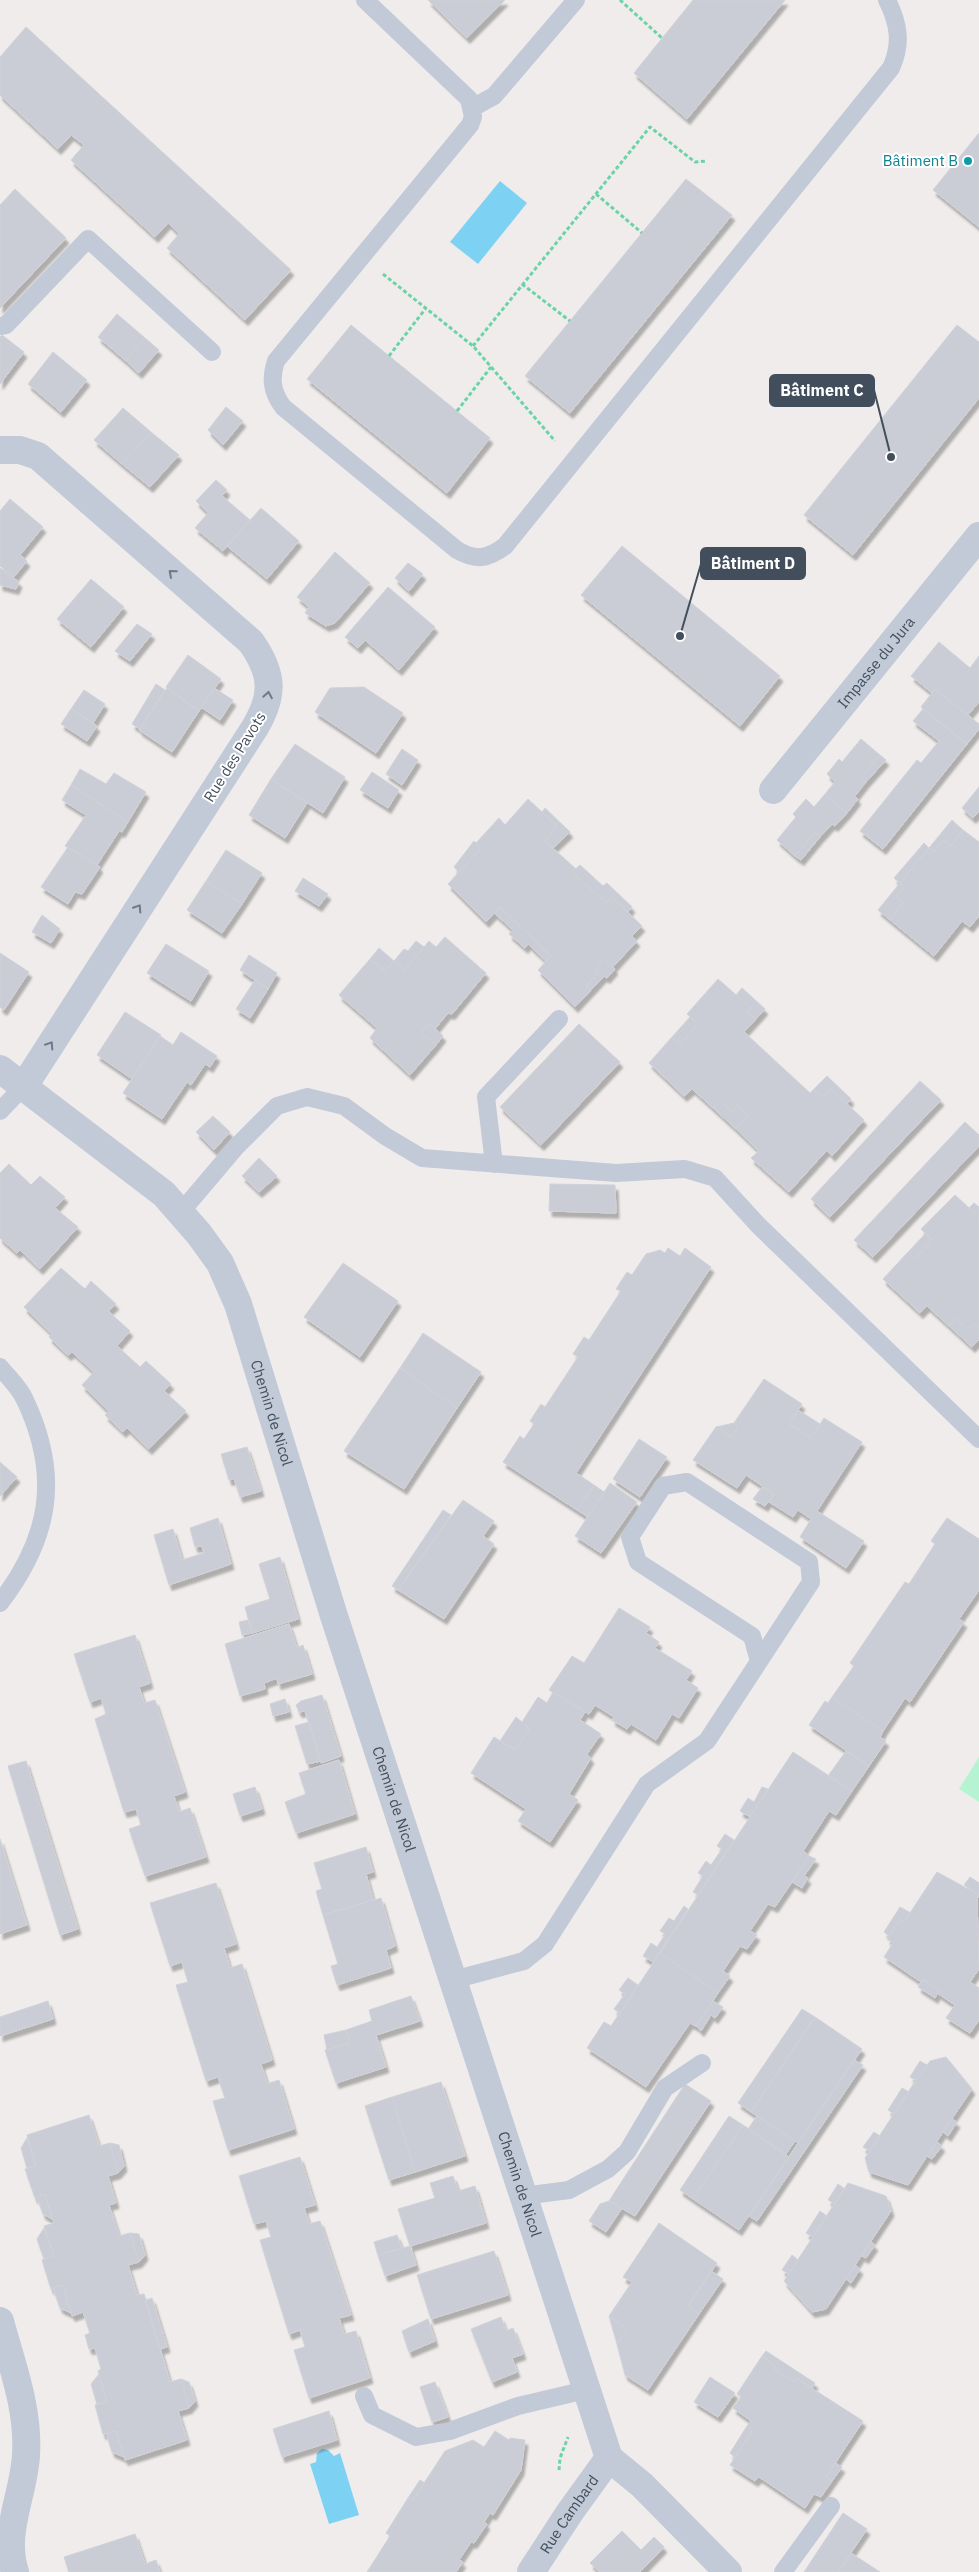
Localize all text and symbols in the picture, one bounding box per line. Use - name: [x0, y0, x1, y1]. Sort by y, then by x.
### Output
- place label: Bâtiment B: [883, 151, 958, 170]
- marker: Bâtiment B: [962, 155, 974, 167]
- callout: Bâtiment C: [770, 375, 874, 406]
- text: Bâtiment C: [780, 380, 864, 400]
- callout: Bâtiment D: [701, 548, 805, 579]
- text: Bâtiment D: [711, 553, 795, 573]
- one-way arrow: [169, 570, 178, 579]
- street label: Impasse du Jura: [833, 613, 919, 712]
- one-way arrow: [262, 691, 273, 699]
- street label: Rue des Pavots: [199, 708, 270, 805]
- one-way arrow: [132, 904, 142, 913]
- one-way arrow: [44, 1041, 53, 1050]
- street label: Chemin de Nicol: [247, 1358, 297, 1468]
- street label: Chemin de Nicol: [368, 1744, 420, 1854]
- street label: Chemin de Nicol: [494, 2129, 546, 2239]
- street label: Rue Cambard: [535, 2471, 603, 2557]

